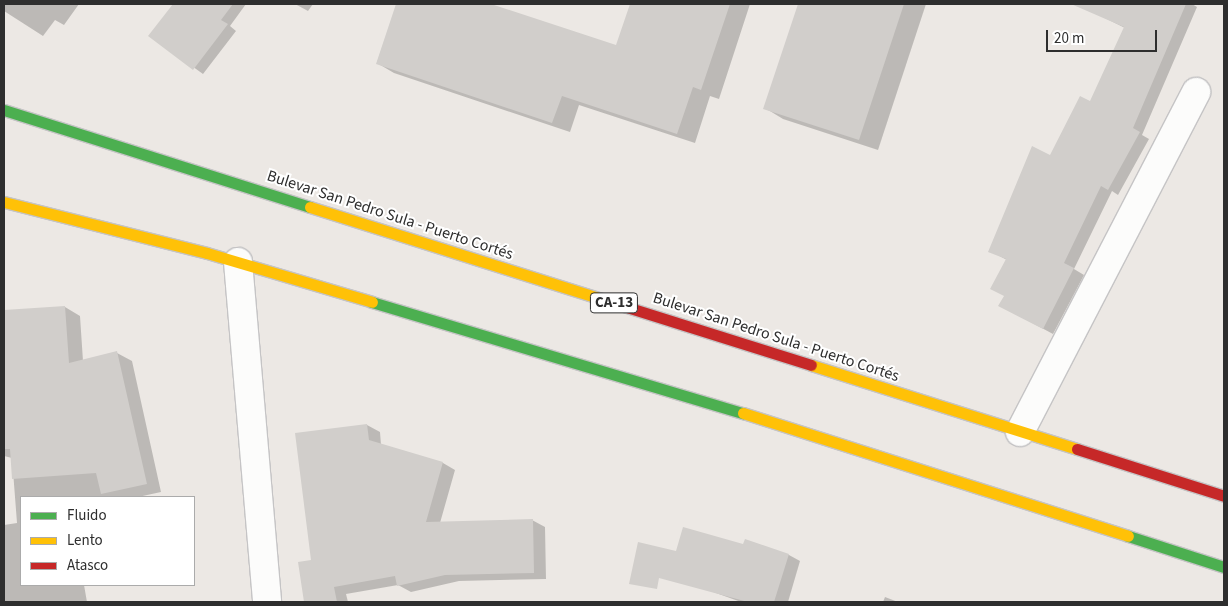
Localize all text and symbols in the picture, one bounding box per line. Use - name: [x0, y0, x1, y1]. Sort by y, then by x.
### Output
- scale bar: [1048, 20, 1159, 52]
- text: 20 m: [1054, 28, 1084, 49]
- street label: Bulevar San Pedro Sula - Puerto Cortés: [264, 166, 516, 264]
- street label: Bulevar San Pedro Sula - Puerto Cortés: [650, 288, 902, 386]
- road number: CA-13: [589, 290, 639, 316]
- legend: [20, 496, 195, 586]
- text: Fluido: [67, 505, 107, 526]
- text: Lento: [67, 530, 103, 551]
- text: Atasco: [67, 555, 108, 576]

